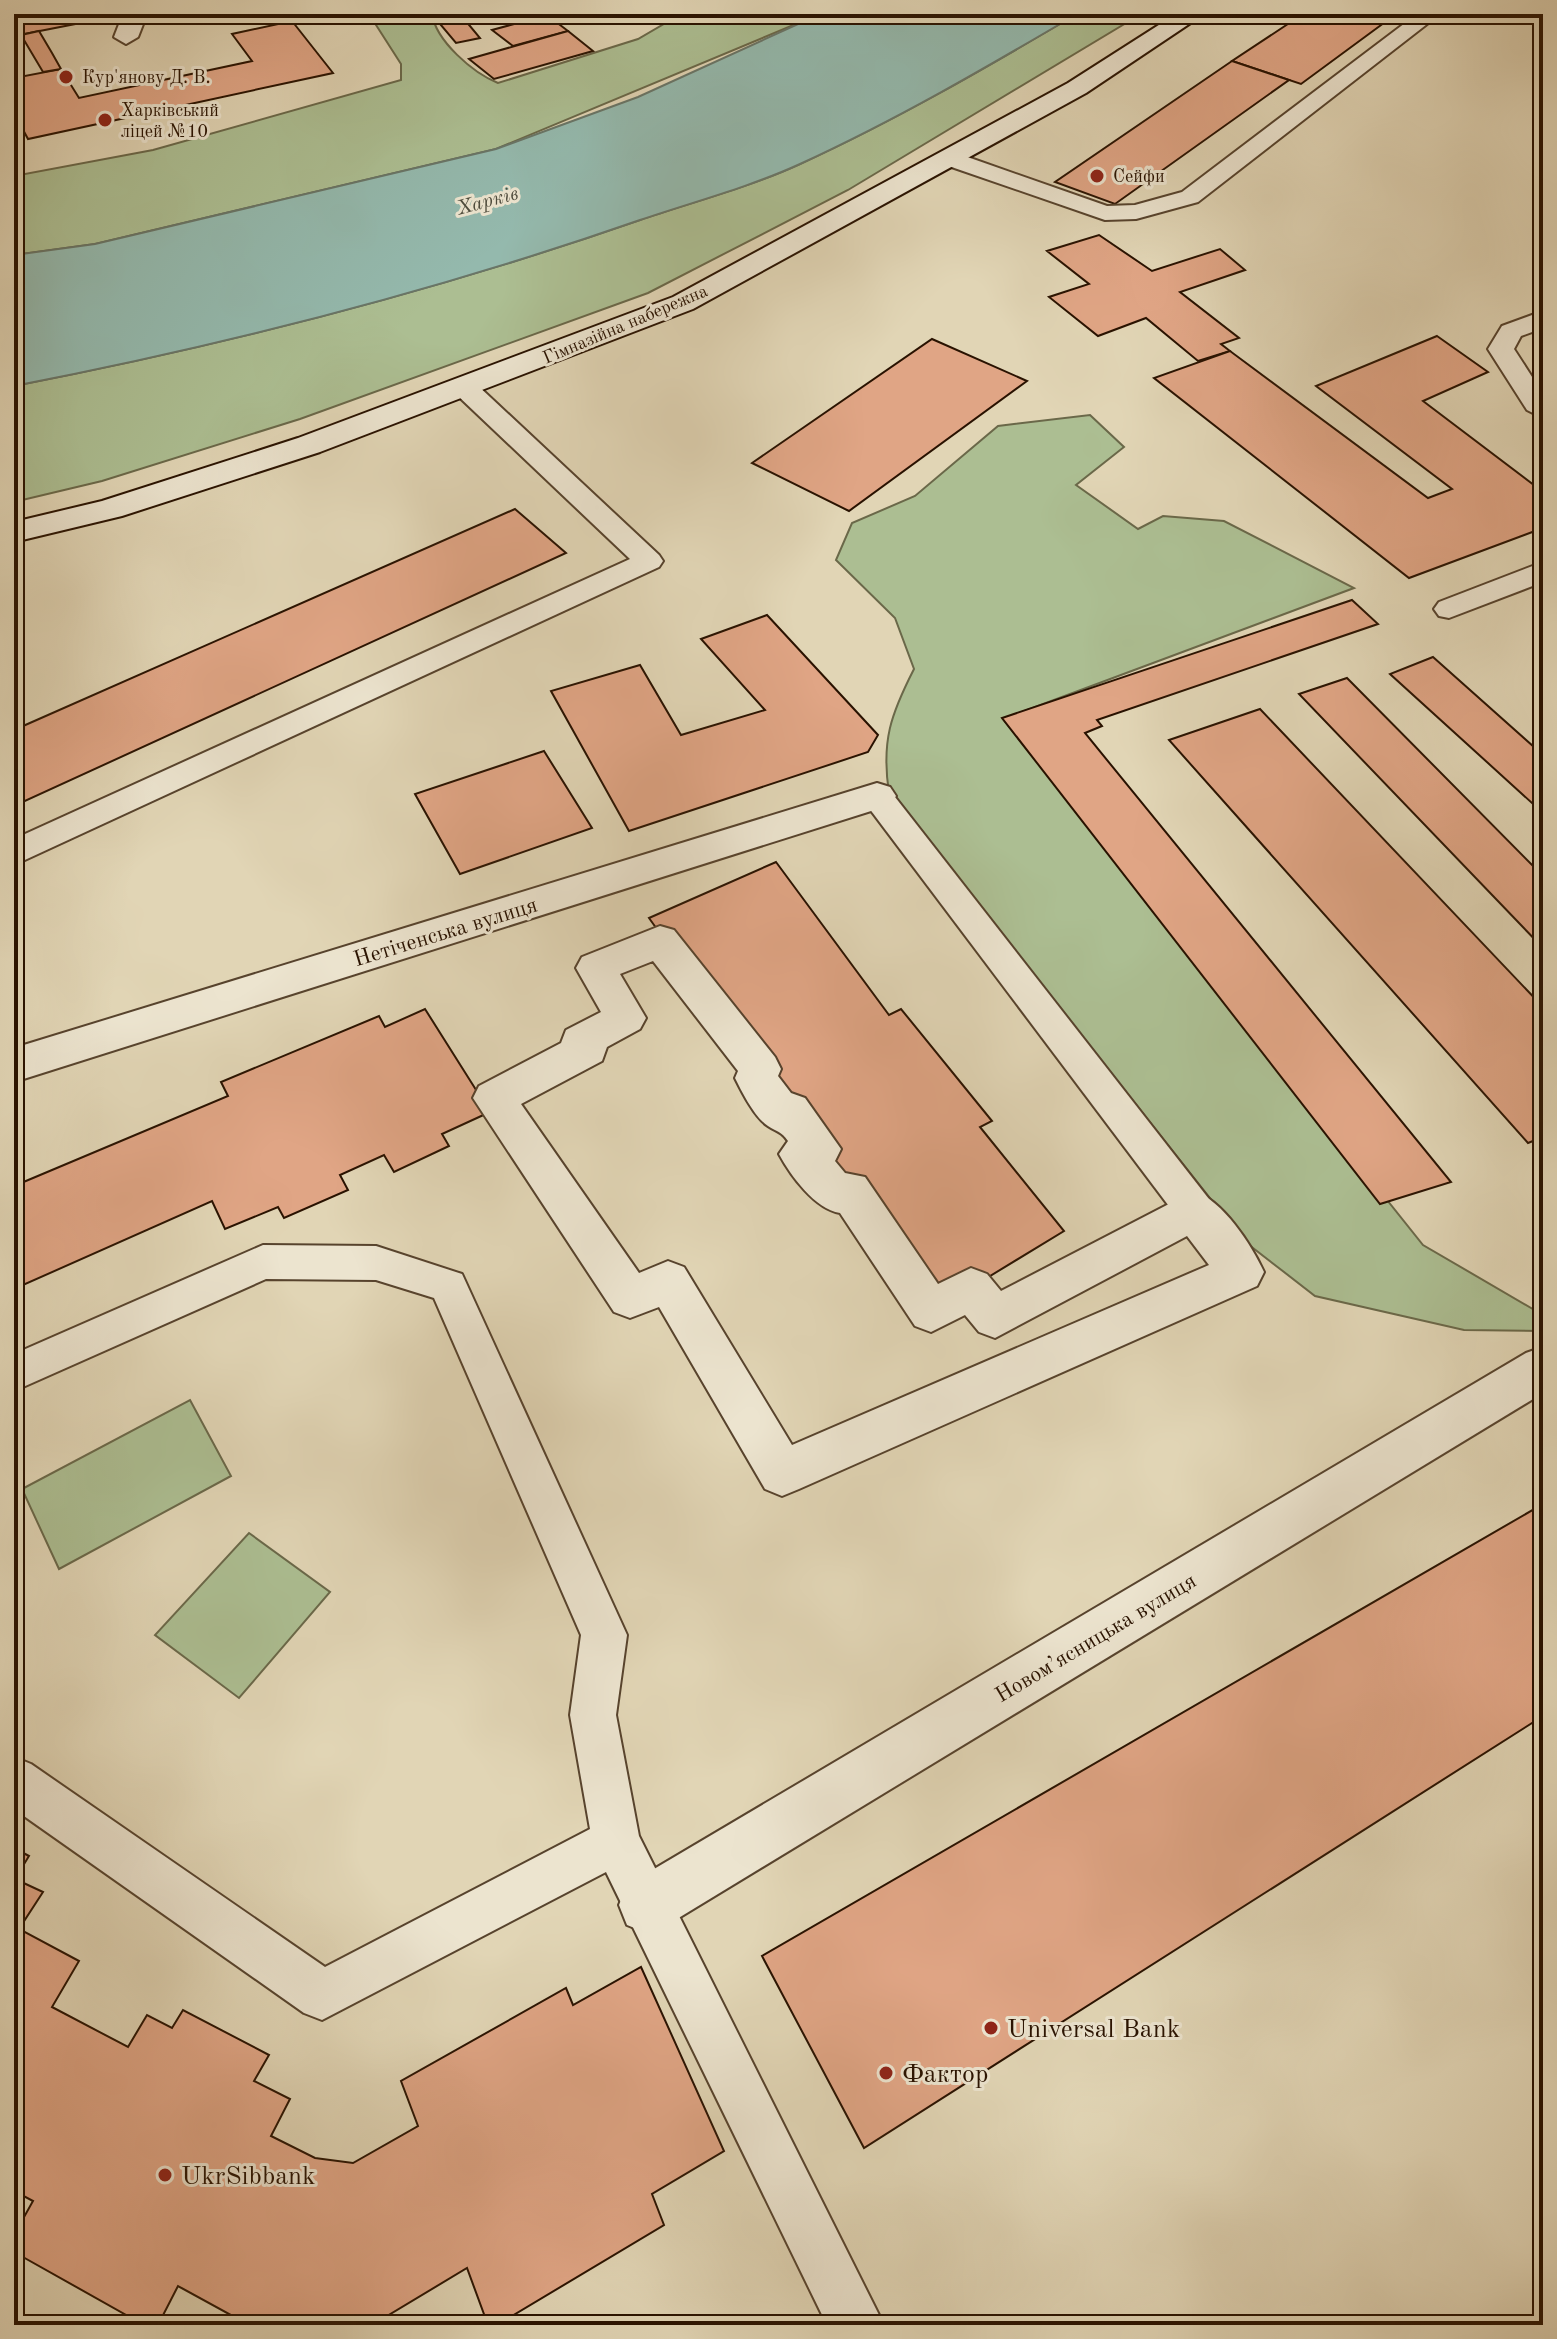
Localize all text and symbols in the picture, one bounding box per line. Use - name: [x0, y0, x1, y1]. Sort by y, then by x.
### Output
- marker: Кур'янову Д. В.: [57, 68, 75, 86]
- place label: Кур'янову Д. В.: [82, 69, 211, 87]
- place label: Харківський ліцей №10: [121, 102, 219, 141]
- marker: Харківський ліцей №10: [96, 111, 114, 129]
- marker: Сейфи: [1088, 167, 1106, 185]
- place label: Сейфи: [1113, 168, 1165, 187]
- water label: Харків: [454, 184, 521, 220]
- street label: Гімназійна набережна: [540, 282, 711, 368]
- street label: Нетіченська вулиця: [351, 894, 540, 971]
- street label: Новом’ясницька вулиця: [992, 1570, 1200, 1707]
- place label: Universal Bank: [1007, 2017, 1180, 2043]
- marker: Universal Bank: [982, 2019, 1000, 2037]
- place label: Фактор: [902, 2062, 988, 2088]
- marker: Фактор: [877, 2064, 895, 2082]
- place label: UkrSibbank: [181, 2164, 316, 2190]
- marker: UkrSibbank: [156, 2166, 174, 2184]

